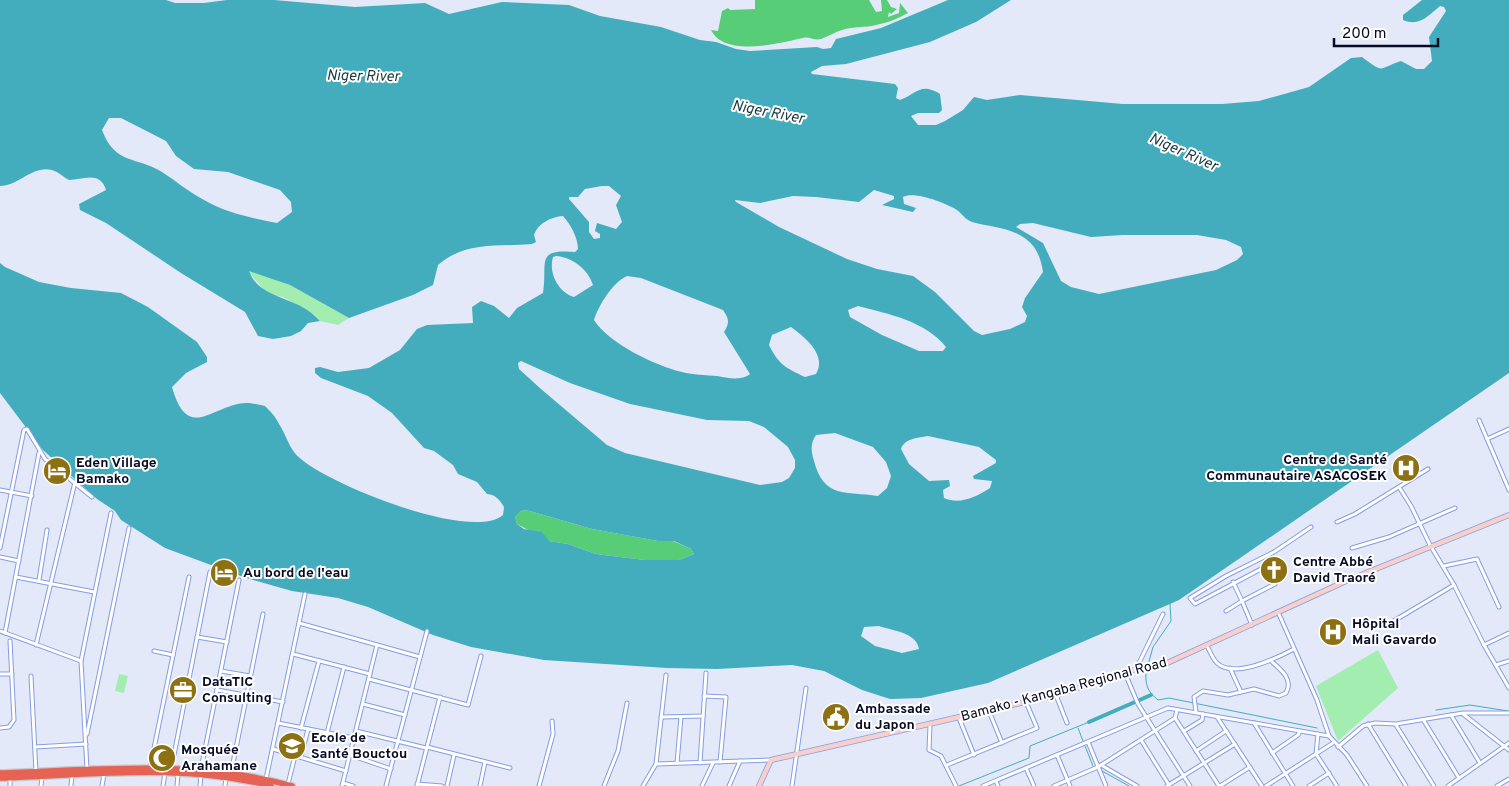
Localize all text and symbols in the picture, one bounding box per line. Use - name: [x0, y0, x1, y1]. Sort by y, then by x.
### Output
- scale bar: [1334, 15, 1438, 47]
- text: 200 m: [1342, 25, 1387, 44]
- water label: Niger River: [326, 67, 401, 87]
- water label: Niger River: [730, 97, 807, 130]
- water label: Niger River: [1146, 129, 1221, 177]
- place label: Centre de Santé Communautaire ASACOSEK: [1206, 452, 1387, 485]
- hospital icon: Centre de Santé Communautaire ASACOSEK: [1391, 453, 1421, 483]
- place label: Eden Village Bamako: [76, 455, 157, 488]
- hotel icon: Eden Village Bamako: [42, 456, 72, 486]
- place label: Centre Abbé David Traoré: [1293, 554, 1376, 587]
- church icon: Centre Abbé David Traoré: [1259, 555, 1289, 585]
- hotel icon: Au bord de l'eau: [209, 558, 239, 588]
- place label: Au bord de l'eau: [243, 565, 349, 582]
- place label: Hôpital Mali Gavardo: [1352, 616, 1437, 649]
- hospital icon: Hôpital Mali Gavardo: [1318, 617, 1348, 647]
- street label: Bamako - Kangaba Regional Road: [959, 654, 1169, 726]
- place label: DataTIC Consulting: [202, 674, 272, 707]
- office icon: DataTIC Consulting: [168, 675, 198, 705]
- place label: Ambassade du Japon: [855, 701, 931, 734]
- public building icon: Ambassade du Japon: [821, 702, 851, 732]
- place label: Ecole de Santé Bouctou: [311, 730, 407, 763]
- school or university icon: Ecole de Santé Bouctou: [277, 731, 307, 761]
- place label: Mosquée Arahamane: [181, 742, 257, 775]
- mosque icon: Mosquée Arahamane: [147, 743, 177, 773]

